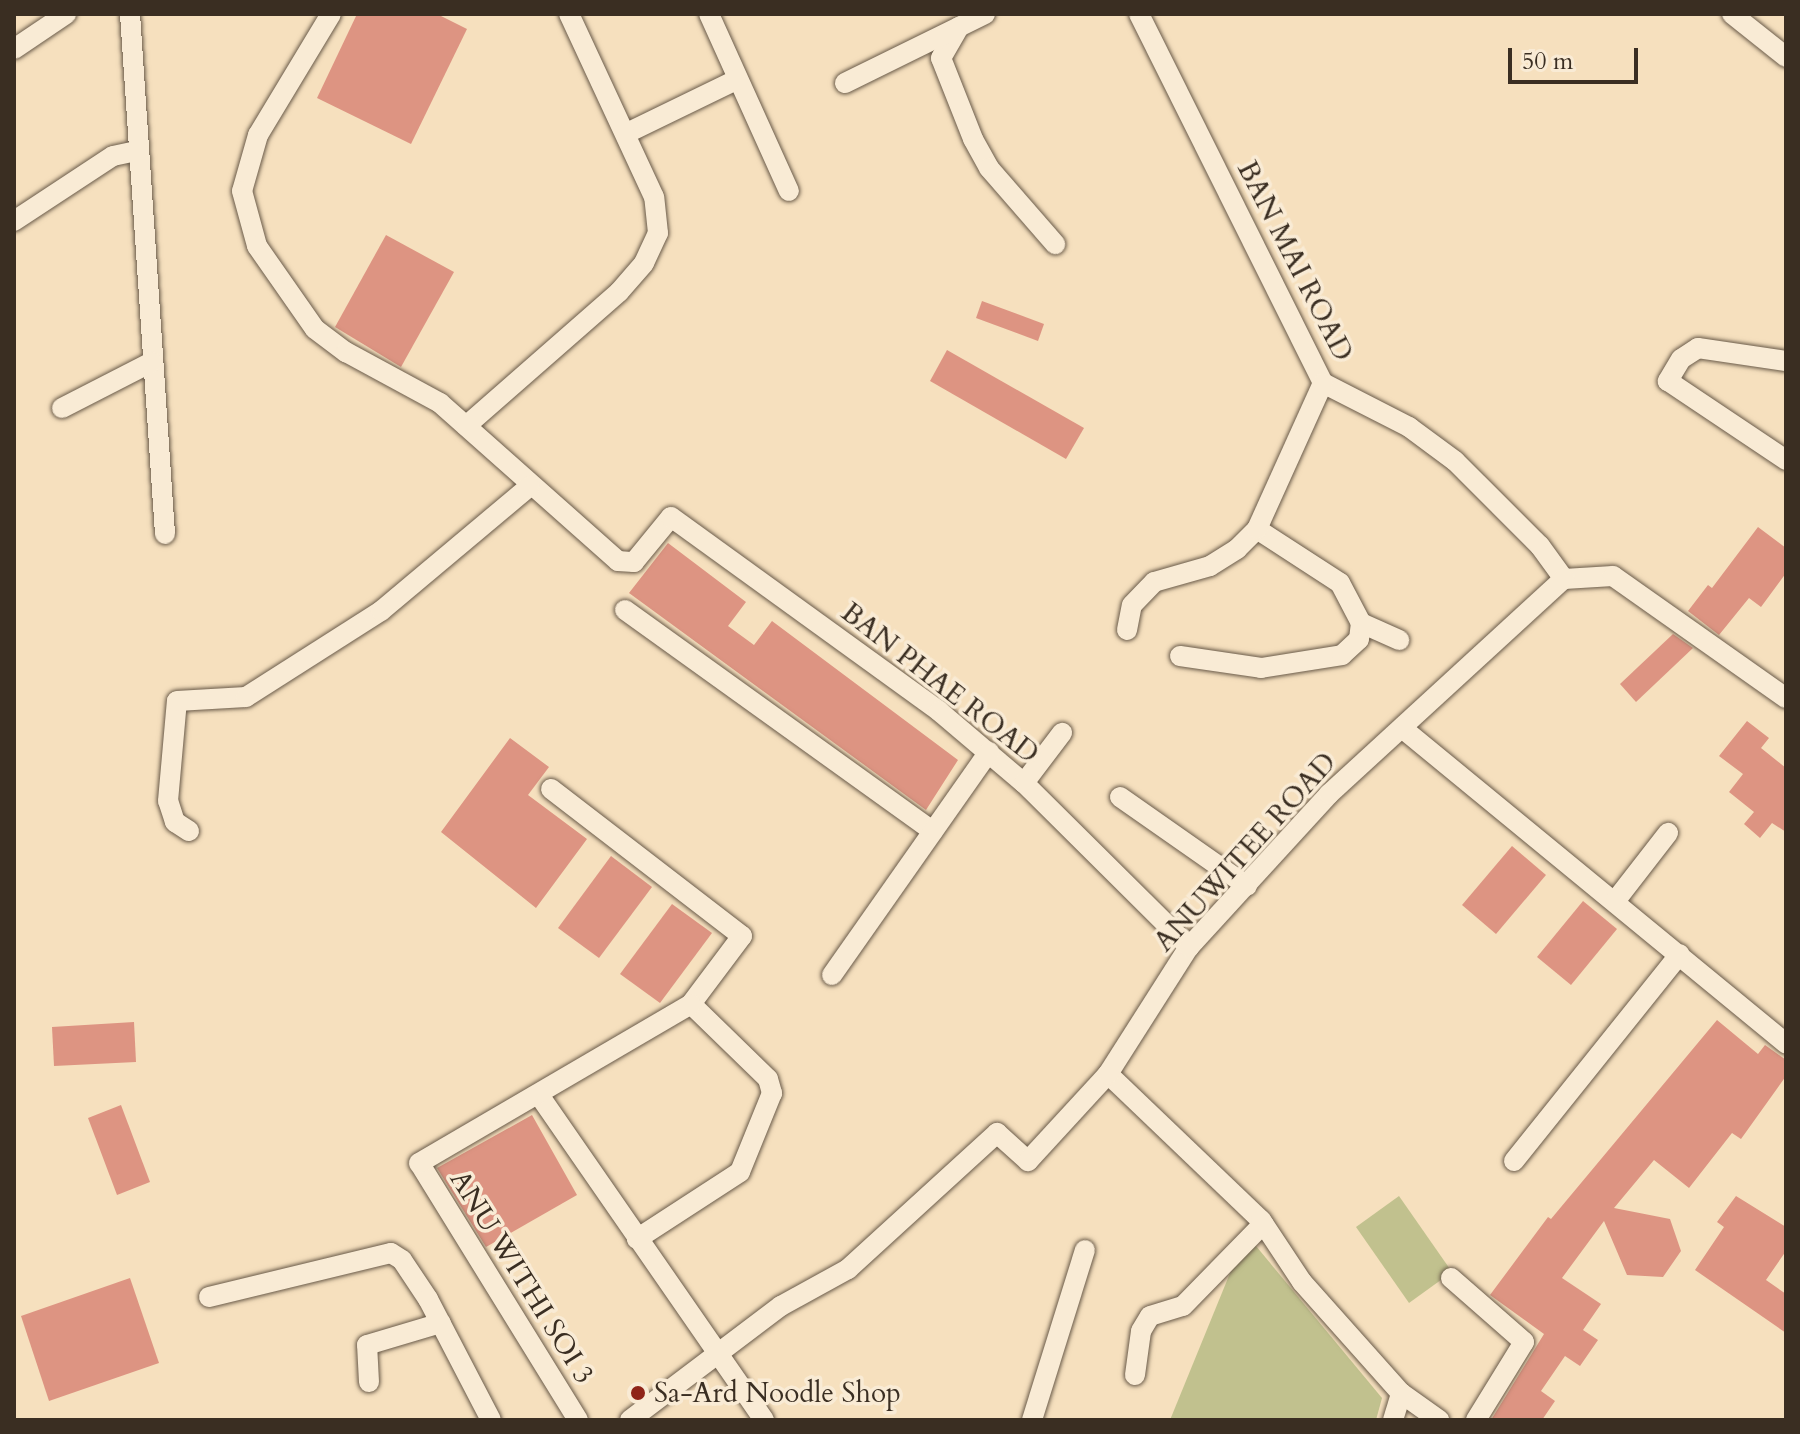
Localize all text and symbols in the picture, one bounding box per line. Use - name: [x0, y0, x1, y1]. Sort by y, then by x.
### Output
- scale bar: [1512, 32, 1642, 82]
- text: 50 m: [1522, 45, 1573, 78]
- street label: BAN MAI ROAD: [1230, 155, 1360, 367]
- street label: BAN PHAE ROAD: [835, 595, 1045, 771]
- street label: ANUWITEE ROAD: [1147, 746, 1343, 958]
- street label: ANU WITHI SOI 3: [443, 1164, 601, 1390]
- place label: Sa-Ard Noodle Shop: [654, 1376, 901, 1410]
- marker: Sa-Ard Noodle Shop: [629, 1384, 647, 1402]

